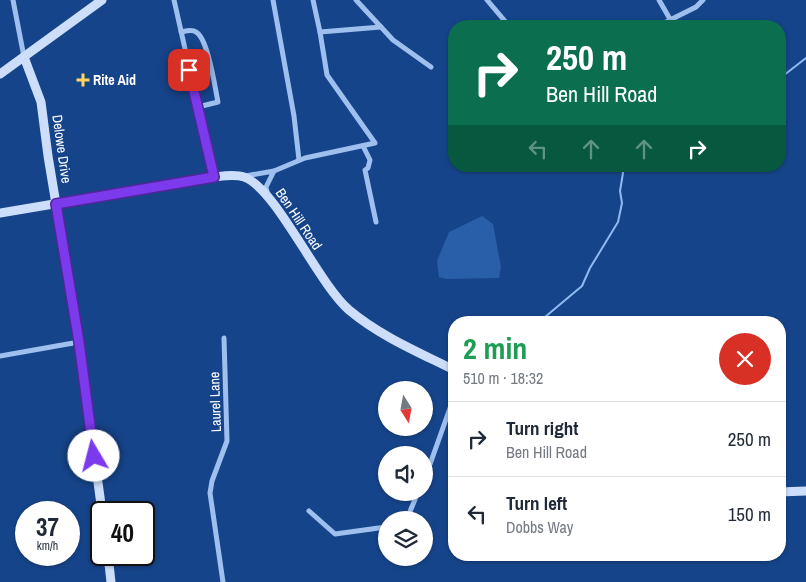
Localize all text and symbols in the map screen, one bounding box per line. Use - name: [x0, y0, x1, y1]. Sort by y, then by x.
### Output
- text: 250 m: [546, 34, 627, 81]
- icon: right: [463, 40, 528, 105]
- pin: [168, 49, 210, 91]
- icon: arrive: [175, 56, 203, 84]
- place label: Rite Aid: [93, 71, 136, 89]
- marker: Rite Aid: [77, 74, 89, 86]
- text: Ben Hill Road: [546, 79, 657, 109]
- street label: Delowe Drive: [48, 114, 76, 184]
- icon: left: [524, 135, 552, 163]
- icon: ahead: [577, 135, 605, 163]
- icon: ahead: [630, 135, 658, 163]
- icon: right: [683, 135, 711, 163]
- street label: Ben Hill Road: [272, 185, 326, 253]
- text: 2 min: [463, 328, 527, 368]
- button: close: [719, 333, 771, 385]
- text: 510 m · 18:32: [463, 367, 543, 389]
- street label: Laurel Lane: [205, 371, 225, 433]
- north arrow: [378, 381, 432, 436]
- map controls: [378, 381, 433, 566]
- text: Turn right: [506, 415, 578, 441]
- icon: right: [463, 425, 491, 453]
- text: 250 m: [728, 426, 771, 452]
- position arrow: [67, 429, 119, 481]
- text: Ben Hill Road: [506, 441, 587, 463]
- button: sound: [378, 446, 433, 501]
- text: Turn left: [506, 490, 567, 516]
- icon: left: [463, 500, 491, 528]
- speed limit sign: 40: [90, 501, 155, 566]
- text: 150 m: [728, 501, 771, 527]
- text: 37: [36, 510, 59, 544]
- button: layers: [378, 511, 433, 566]
- text: Dobbs Way: [506, 516, 573, 538]
- text: km/h: [37, 538, 58, 554]

